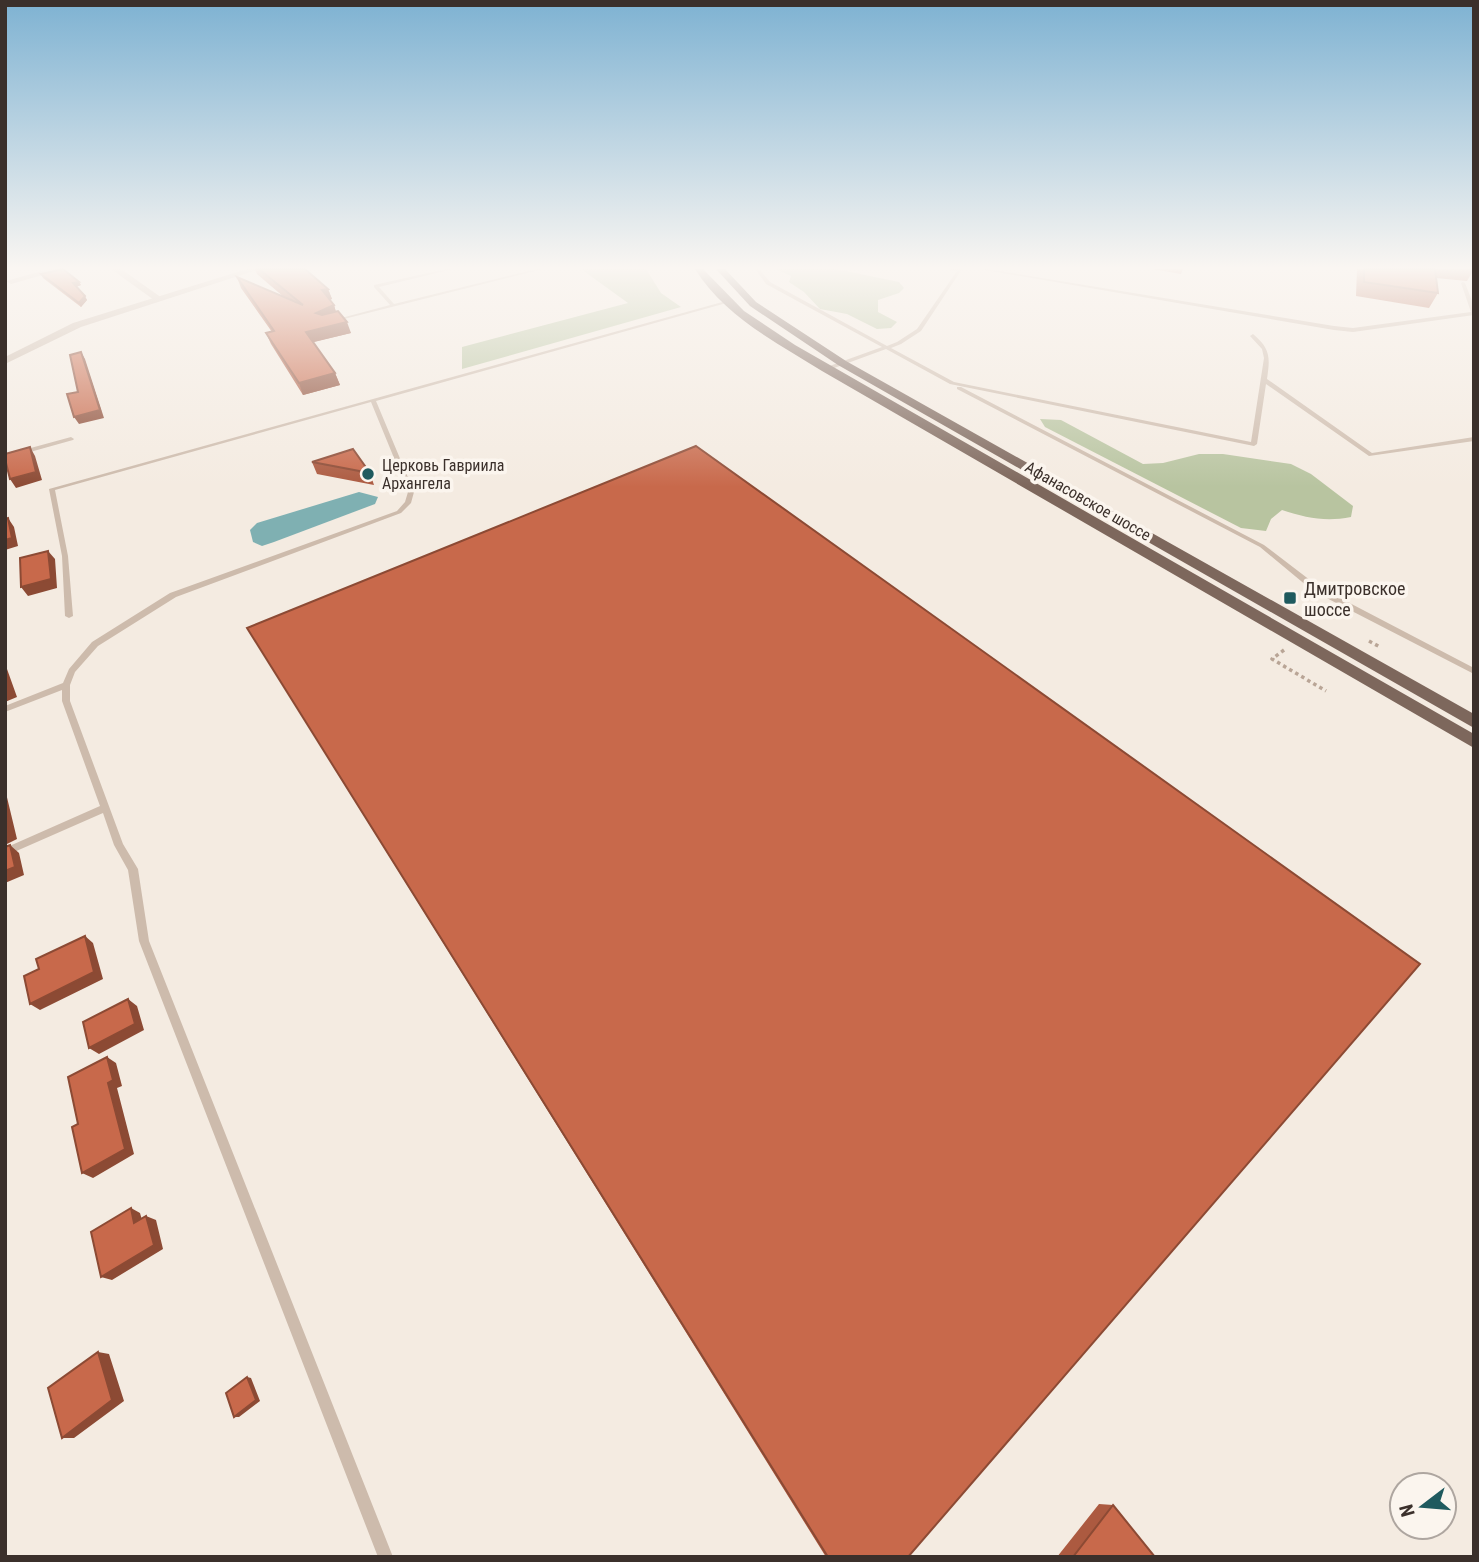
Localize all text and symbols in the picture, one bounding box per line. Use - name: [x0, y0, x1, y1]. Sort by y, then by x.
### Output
- place label: Церковь Гавриила Архангела: [382, 456, 504, 493]
- street label: Афанасовское шоссе: [1022, 457, 1154, 545]
- marker: Церковь Гавриила Архангела: [360, 466, 376, 482]
- place label: Дмитровское шоссе: [1304, 578, 1406, 620]
- marker: Дмитровское шоссе: [1282, 590, 1298, 606]
- north arrow: [1388, 1471, 1458, 1541]
- text: N: [1394, 1502, 1420, 1519]

